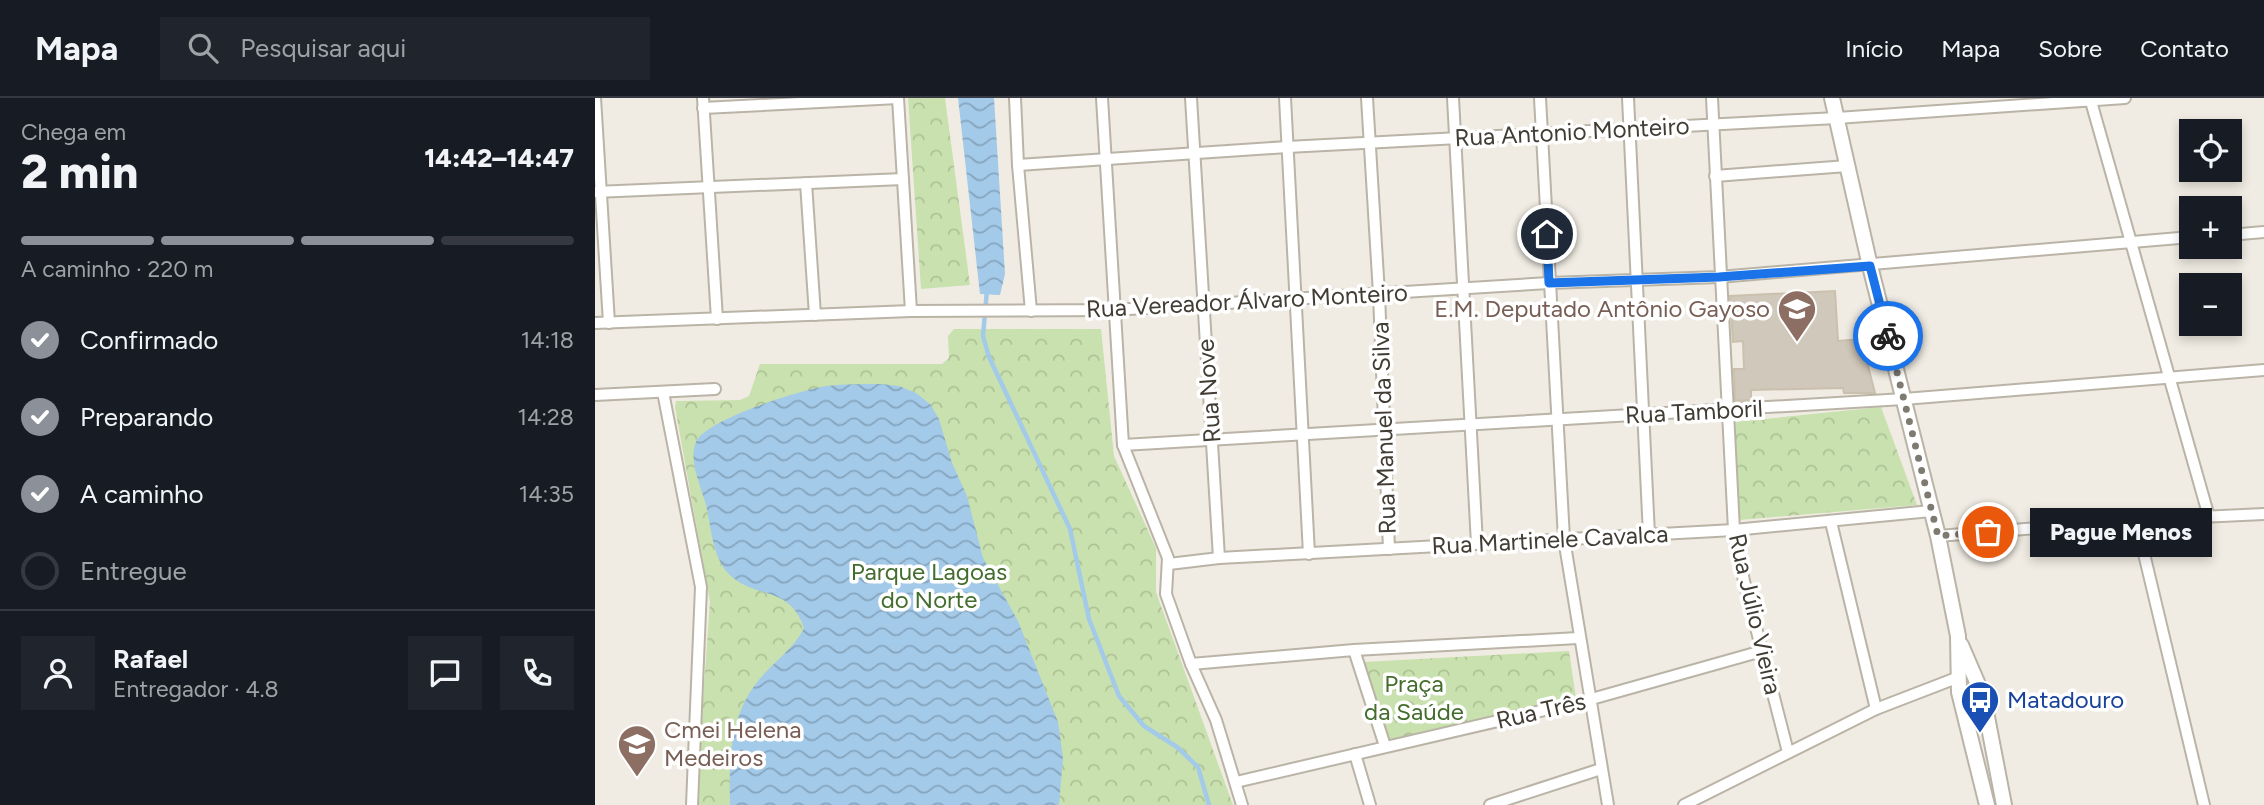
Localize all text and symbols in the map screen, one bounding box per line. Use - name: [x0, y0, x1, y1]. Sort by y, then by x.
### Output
- search box: [160, 17, 650, 80]
- text: Mapa: [35, 29, 118, 68]
- icon: search: [184, 29, 222, 67]
- text: Pesquisar aqui: [240, 32, 406, 64]
- text: Início: [1845, 34, 1903, 63]
- text: Mapa: [1941, 34, 2000, 63]
- text: Sobre: [2038, 34, 2102, 63]
- text: Contato: [2140, 34, 2229, 63]
- street label: Rua Antonio Monteiro: [1454, 111, 1690, 152]
- text: Chega em: [21, 118, 126, 146]
- map controls: [2179, 119, 2242, 336]
- button: locate: [2179, 119, 2242, 182]
- text: 14:42–14:47: [424, 142, 574, 174]
- text: 2 min: [21, 144, 138, 200]
- button: +: [2179, 196, 2242, 259]
- pin: [1517, 204, 1577, 264]
- icon: home: [1528, 215, 1566, 253]
- text: A caminho · 220 m: [21, 255, 213, 283]
- button: −: [2179, 273, 2242, 336]
- street label: Rua Vereador Álvaro Monteiro: [1085, 278, 1409, 323]
- school or university icon: E.M. Deputado Antônio Gayoso: [1776, 288, 1818, 343]
- place label: E.M. Deputado Antônio Gayoso: [1434, 294, 1770, 323]
- courier: [1853, 301, 1923, 371]
- icon: bike: [1869, 317, 1907, 355]
- icon: check: [21, 321, 59, 359]
- street label: Rua Manuel da Silva: [1365, 321, 1402, 535]
- text: Confirmado: [80, 324, 218, 356]
- text: 14:18: [521, 326, 574, 354]
- street label: Rua Nove: [1190, 338, 1227, 444]
- street label: Rua Tamboril: [1624, 393, 1764, 430]
- icon: check: [21, 398, 59, 436]
- text: Preparando: [80, 401, 213, 433]
- text: 14:28: [517, 403, 574, 431]
- icon: check: [21, 475, 59, 513]
- text: A caminho: [80, 478, 204, 510]
- text: 14:35: [519, 480, 574, 508]
- pin: [1958, 502, 2018, 562]
- callout: Pague Menos: [2030, 508, 2212, 556]
- icon: bag: [1969, 513, 2007, 551]
- text: Pague Menos: [2050, 518, 2192, 546]
- street label: Rua Martinele Cavalca: [1431, 519, 1669, 560]
- street label: Rua Júlio Vieira: [1723, 531, 1788, 697]
- text: Entregue: [80, 555, 187, 587]
- park label: Parque Lagoas do Norte: [851, 557, 1007, 614]
- button: person: [21, 636, 95, 710]
- button: chat: [408, 636, 482, 710]
- button: phone: [500, 636, 574, 710]
- text: Rafael: [113, 643, 188, 675]
- park label: Praça da Saúde: [1364, 669, 1464, 726]
- text: Entregador · 4.8: [113, 675, 279, 703]
- bus stop icon: Matadouro: [1959, 679, 2001, 734]
- place label: Matadouro: [2007, 685, 2124, 714]
- street label: Rua Três: [1493, 686, 1589, 735]
- place label: Cmei Helena Medeiros: [664, 715, 801, 772]
- school or university icon: Cmei Helena Medeiros: [616, 723, 658, 778]

